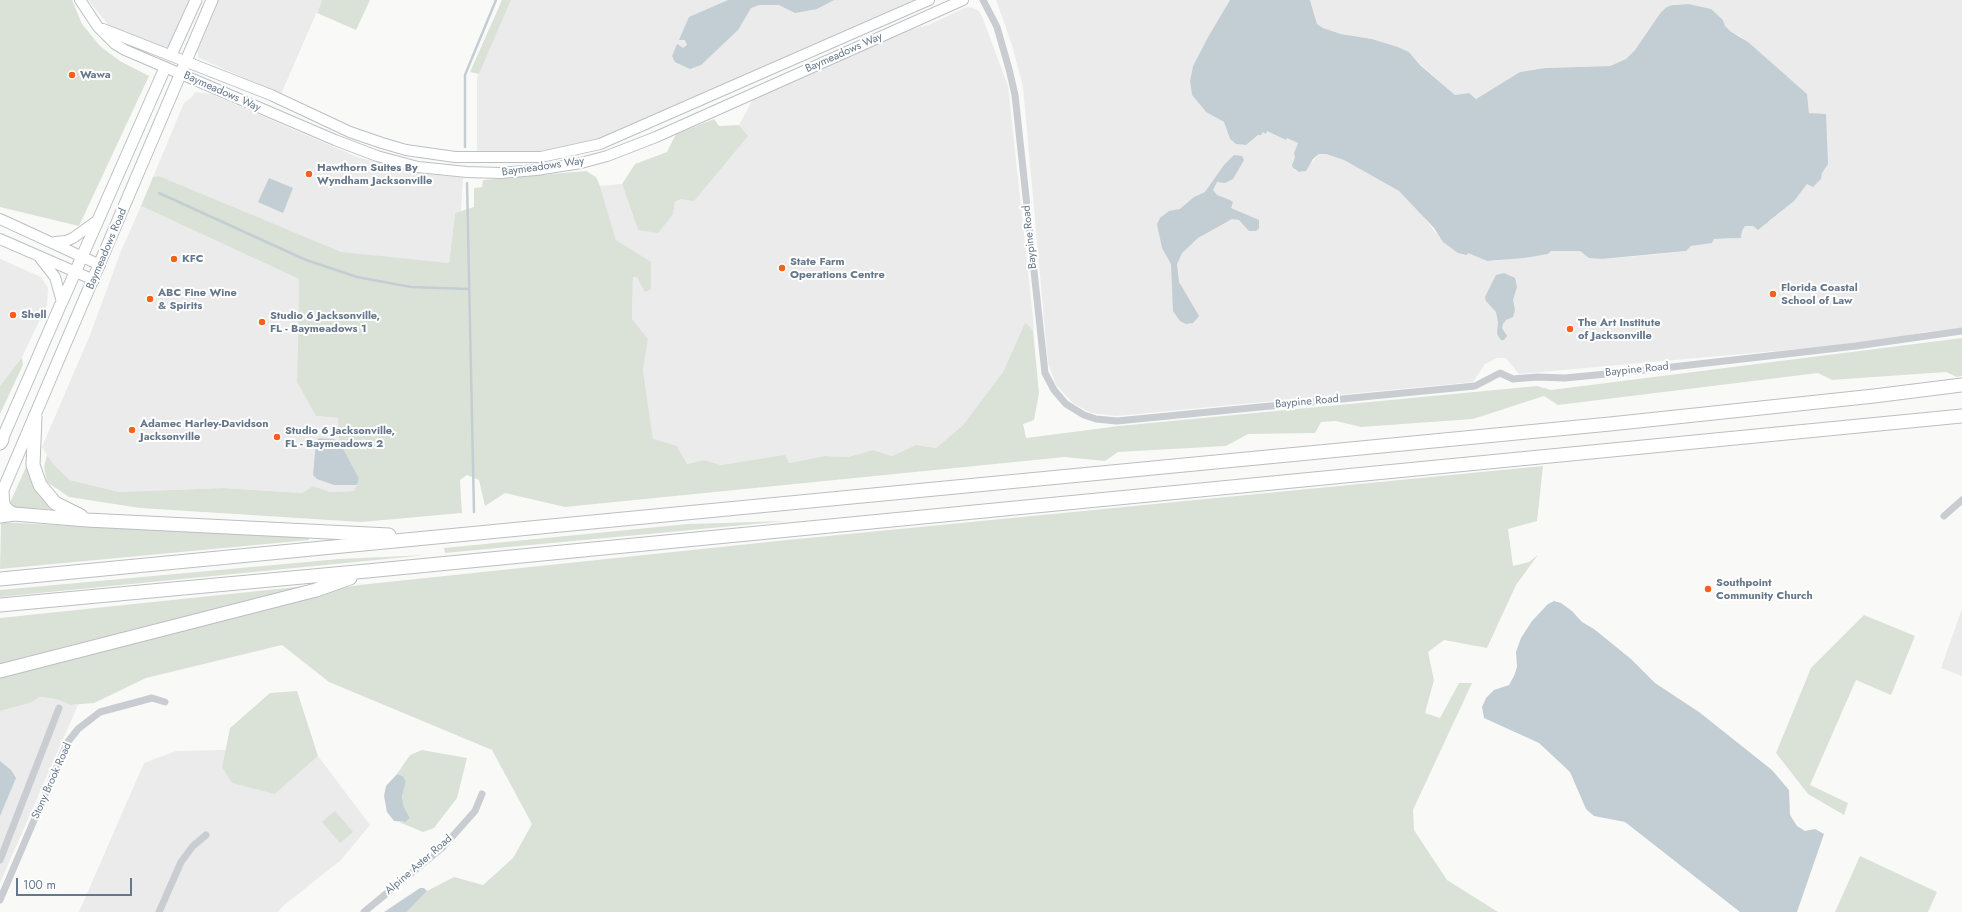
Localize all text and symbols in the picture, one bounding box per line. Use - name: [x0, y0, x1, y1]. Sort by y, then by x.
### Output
- street label: Baymeadows Way: [803, 30, 885, 76]
- place label: Wawa: [80, 68, 111, 82]
- street label: Baymeadows Way: [181, 69, 263, 115]
- marker: Wawa: [67, 70, 77, 80]
- street label: Baymeadows Way: [501, 155, 585, 179]
- place label: Hawthorn Suites By Wyndham Jacksonville: [317, 161, 432, 187]
- marker: Hawthorn Suites By Wyndham Jacksonville: [304, 169, 314, 179]
- street label: Baypine Road: [1020, 205, 1040, 269]
- street label: Baymeadows Road: [84, 206, 130, 292]
- place label: KFC: [182, 252, 203, 266]
- marker: KFC: [169, 254, 179, 264]
- place label: State Farm Operations Centre: [790, 255, 885, 281]
- marker: State Farm Operations Centre: [777, 263, 787, 273]
- place label: Florida Coastal School of Law: [1781, 281, 1858, 307]
- place label: ABC Fine Wine & Spirits: [158, 286, 237, 312]
- marker: Florida Coastal School of Law: [1768, 289, 1778, 299]
- marker: ABC Fine Wine & Spirits: [145, 294, 155, 304]
- place label: Shell: [21, 308, 46, 322]
- place label: Studio 6 Jacksonville, FL - Baymeadows 1: [270, 309, 380, 335]
- marker: Shell: [8, 310, 18, 320]
- place label: The Art Institute of Jacksonville: [1578, 316, 1660, 342]
- marker: Studio 6 Jacksonville, FL - Baymeadows 1: [257, 317, 267, 327]
- marker: The Art Institute of Jacksonville: [1565, 324, 1575, 334]
- street label: Baypine Road: [1605, 360, 1669, 380]
- street label: Baypine Road: [1275, 393, 1339, 411]
- place label: Adamec Harley-Davidson Jacksonville: [140, 417, 269, 443]
- place label: Studio 6 Jacksonville, FL - Baymeadows 2: [285, 424, 395, 450]
- marker: Adamec Harley-Davidson Jacksonville: [127, 425, 137, 435]
- marker: Studio 6 Jacksonville, FL - Baymeadows 2: [272, 432, 282, 442]
- place label: Southpoint Community Church: [1716, 576, 1813, 602]
- marker: Southpoint Community Church: [1703, 584, 1713, 594]
- street label: Stony Brook Road: [29, 741, 75, 821]
- street label: Alpine Aster Road: [383, 832, 455, 898]
- scale bar: [18, 870, 134, 896]
- text: 100 m: [23, 876, 56, 894]

